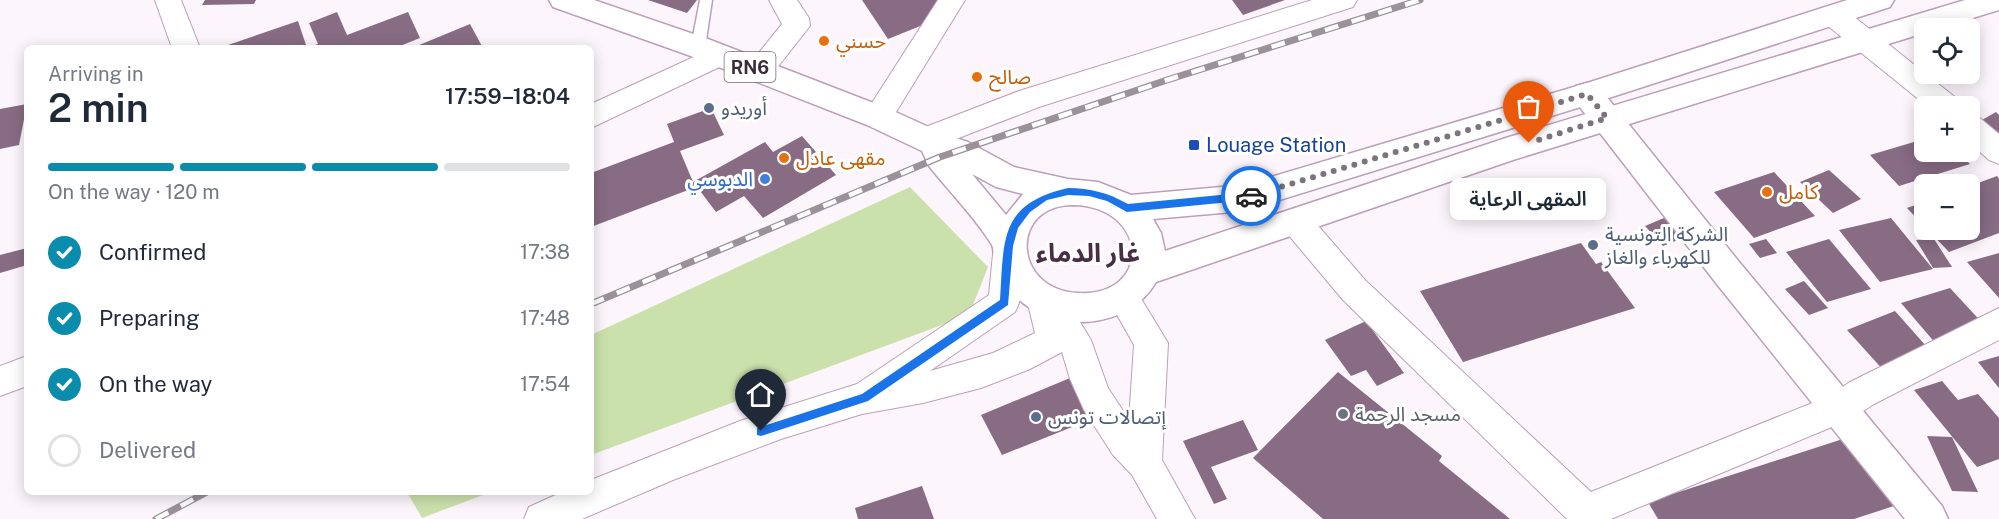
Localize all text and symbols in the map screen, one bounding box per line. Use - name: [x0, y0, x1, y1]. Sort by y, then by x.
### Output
- map controls: [1914, 18, 1980, 240]
- button: locate: [1914, 18, 1980, 84]
- place label: حسني: [836, 29, 886, 57]
- marker: حسني: [817, 34, 831, 48]
- road number: RN6: [724, 52, 776, 82]
- text: Arriving in: [48, 62, 143, 86]
- place label: صالح: [989, 65, 1031, 92]
- marker: صالح: [970, 70, 984, 84]
- pin: [1503, 81, 1554, 143]
- text: 17:59–18:04: [445, 83, 570, 109]
- text: 2 min: [48, 85, 149, 131]
- icon: bag: [1512, 90, 1545, 123]
- place label: أوريدو: [721, 96, 767, 120]
- button: +: [1914, 96, 1980, 162]
- marker: أوريدو: [702, 101, 716, 115]
- place label: Louage Station: [1206, 133, 1346, 157]
- marker: Louage Station: [1187, 138, 1201, 152]
- place label: مقهى عادل: [796, 146, 885, 170]
- marker: مقهى عادل: [777, 151, 791, 165]
- courier: [1221, 166, 1281, 226]
- place label: الدبوسي: [687, 167, 753, 195]
- marker: الدبوسي: [758, 172, 772, 186]
- button: −: [1914, 174, 1980, 240]
- callout: المقهى الرعاية: [1451, 179, 1607, 221]
- text: On the way · 120 m: [48, 180, 220, 204]
- icon: car: [1235, 180, 1268, 213]
- place label: كامل: [1779, 180, 1819, 204]
- marker: كامل: [1760, 185, 1774, 199]
- text: المقهى الرعاية: [1469, 187, 1587, 211]
- place label: الشركة التونسية للكهرباء والغاز: [1604, 222, 1728, 269]
- icon: check: [48, 236, 81, 269]
- district label: غار الدماء: [1036, 237, 1140, 268]
- marker: الشركة التونسية للكهرباء والغاز: [1586, 238, 1600, 252]
- text: Confirmed: [99, 239, 206, 265]
- text: 17:38: [520, 240, 570, 264]
- icon: check: [48, 302, 81, 335]
- text: Preparing: [99, 305, 200, 331]
- text: 17:48: [520, 306, 570, 330]
- icon: check: [48, 368, 81, 401]
- pin: [735, 369, 786, 431]
- text: On the way: [99, 371, 212, 397]
- text: 17:54: [520, 372, 570, 396]
- icon: home: [744, 378, 777, 411]
- place label: مسجد الرحمة: [1355, 402, 1461, 426]
- place label: إتصالات تونس: [1048, 405, 1167, 430]
- marker: مسجد الرحمة: [1336, 407, 1350, 421]
- marker: إتصالات تونس: [1029, 410, 1043, 424]
- text: Delivered: [99, 437, 196, 463]

